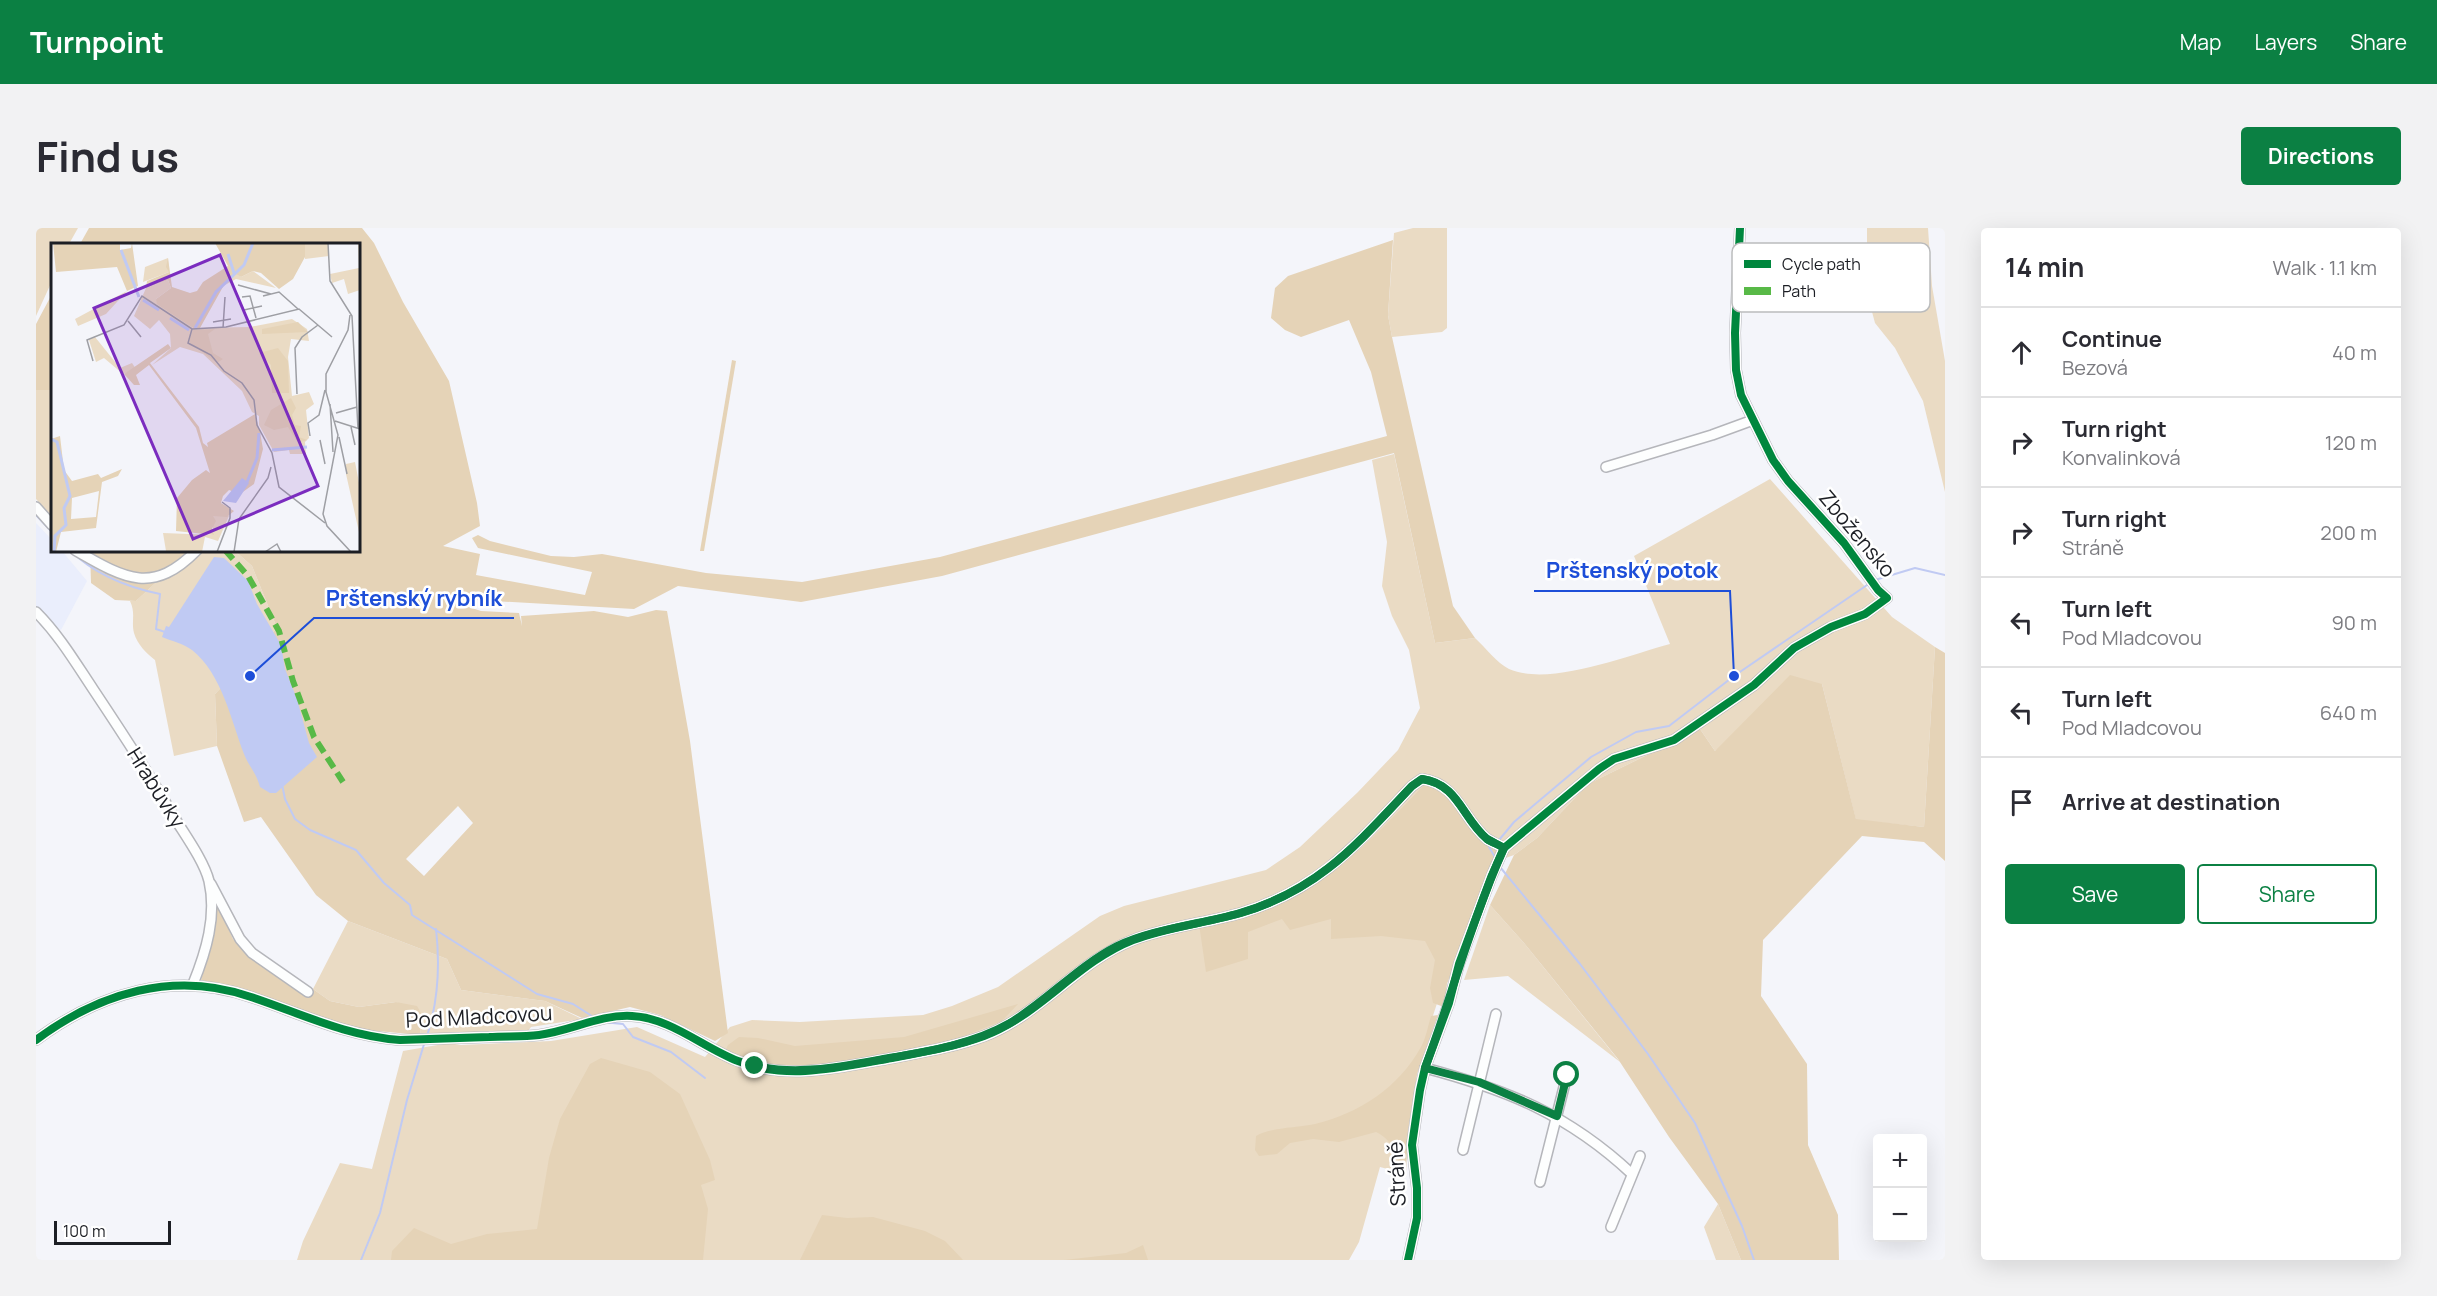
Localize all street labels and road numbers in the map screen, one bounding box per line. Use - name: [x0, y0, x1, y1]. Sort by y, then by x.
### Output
- street label: Zbožensko: [1813, 484, 1902, 583]
- street label: Hrabůvky: [121, 742, 193, 833]
- street label: Pod Mladcovou: [405, 998, 553, 1034]
- street label: Stráně: [1380, 1141, 1412, 1207]

